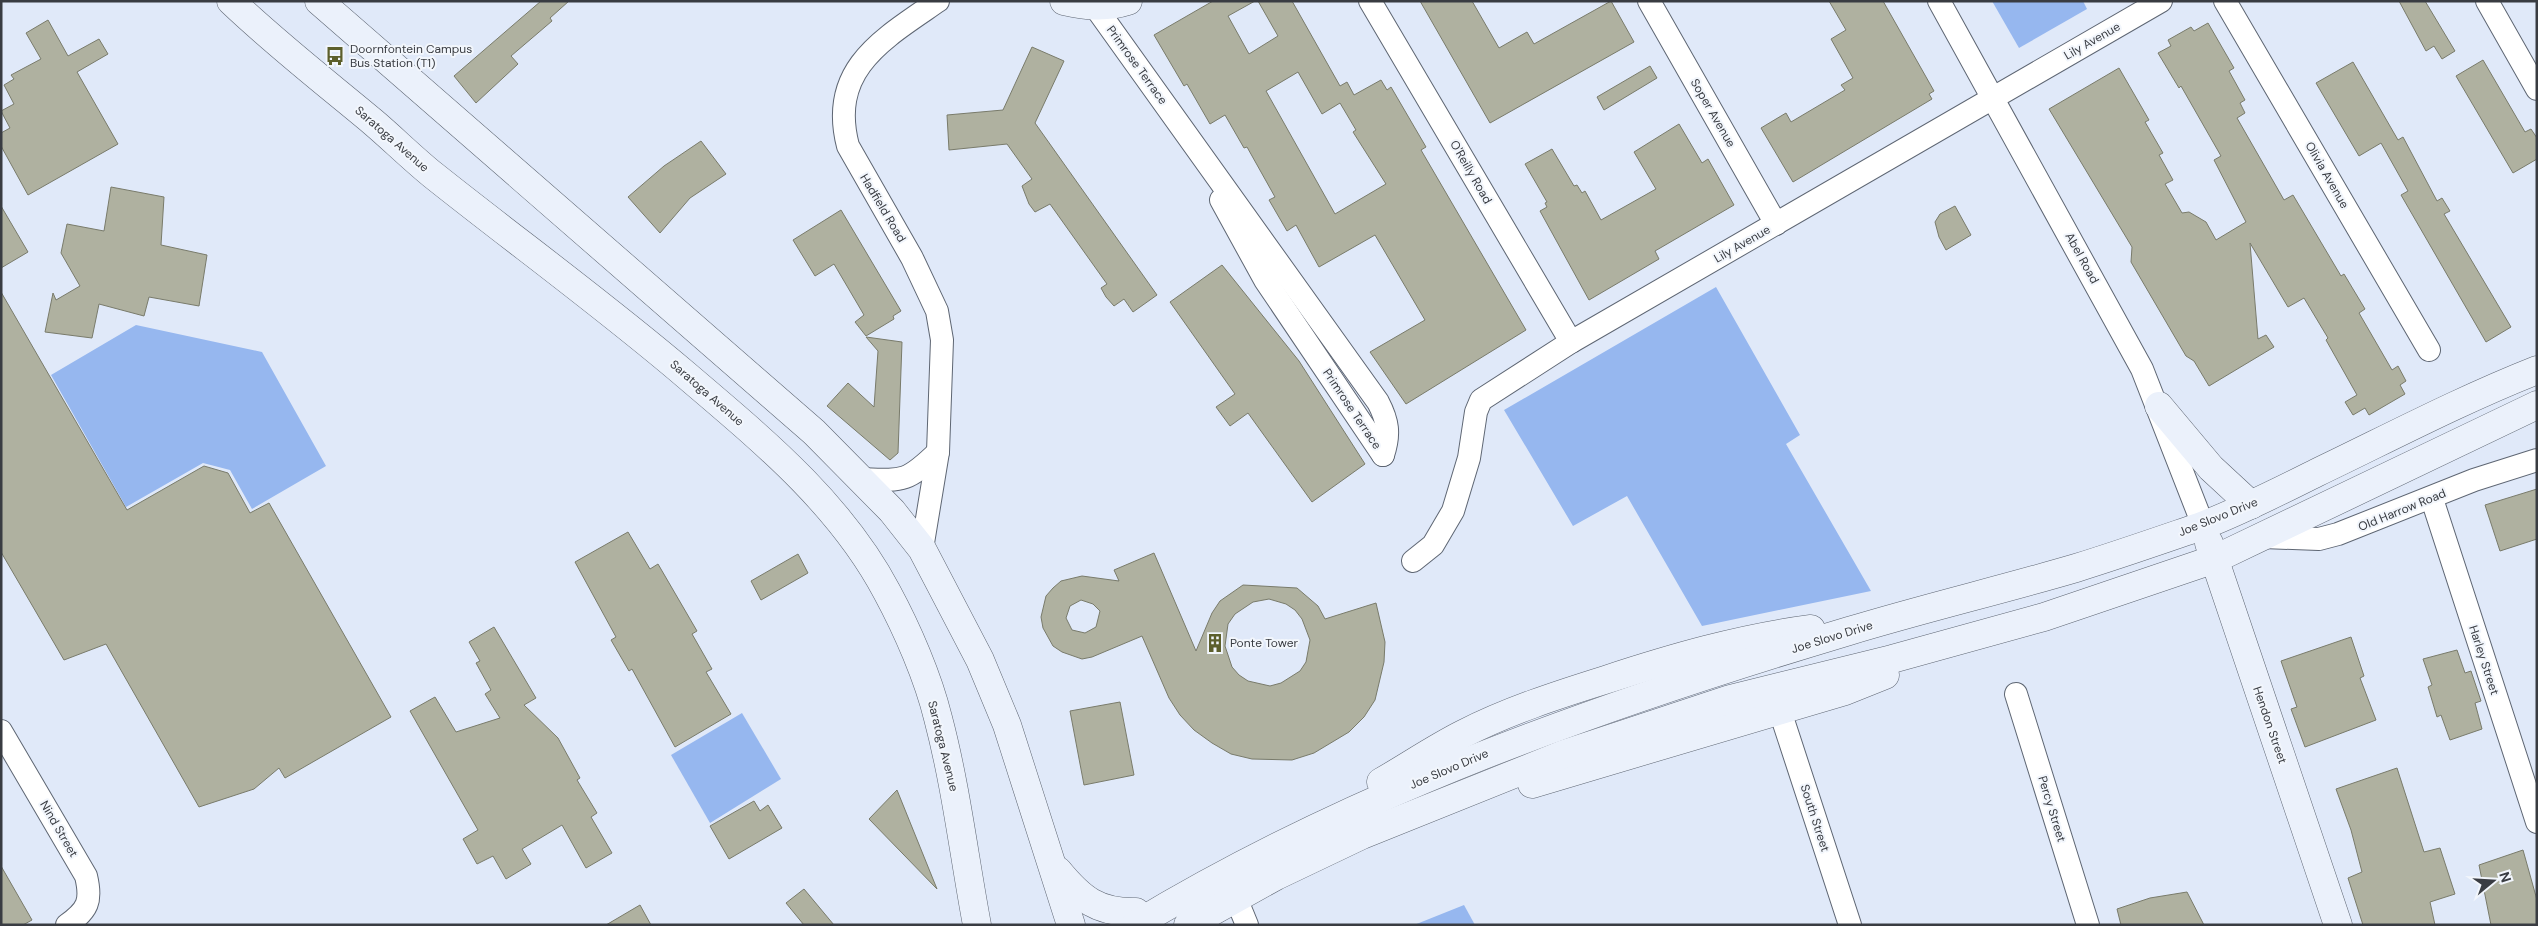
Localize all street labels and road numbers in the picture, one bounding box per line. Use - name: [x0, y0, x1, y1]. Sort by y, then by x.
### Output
- street label: Lily Avenue: [2061, 18, 2123, 64]
- street label: Primrose Terrace: [1103, 22, 1171, 108]
- street label: Soper Avenue: [1687, 76, 1739, 150]
- street label: Saratoga Avenue: [352, 102, 432, 176]
- street label: O'Reilly Road: [1446, 137, 1496, 207]
- street label: Olivia Avenue: [2301, 139, 2353, 211]
- street label: Hadfield Road: [856, 171, 910, 245]
- street label: Lily Avenue: [1711, 221, 1773, 267]
- street label: Abel Road: [2061, 230, 2103, 286]
- street label: Saratoga Avenue: [667, 356, 747, 430]
- street label: Primrose Terrace: [1319, 366, 1385, 453]
- street label: Old Harrow Road: [2356, 485, 2448, 535]
- street label: Joe Slovo Drive: [2176, 494, 2260, 540]
- street label: Joe Slovo Drive: [1789, 617, 1875, 657]
- street label: Harley Street: [2465, 623, 2503, 697]
- street label: Hendon Street: [2249, 684, 2291, 766]
- street label: Saratoga Avenue: [924, 699, 962, 793]
- street label: Joe Slovo Drive: [1407, 745, 1491, 793]
- street label: Percy Street: [2034, 774, 2070, 844]
- street label: South Street: [1797, 782, 1833, 854]
- street label: Nind Street: [36, 798, 82, 860]

